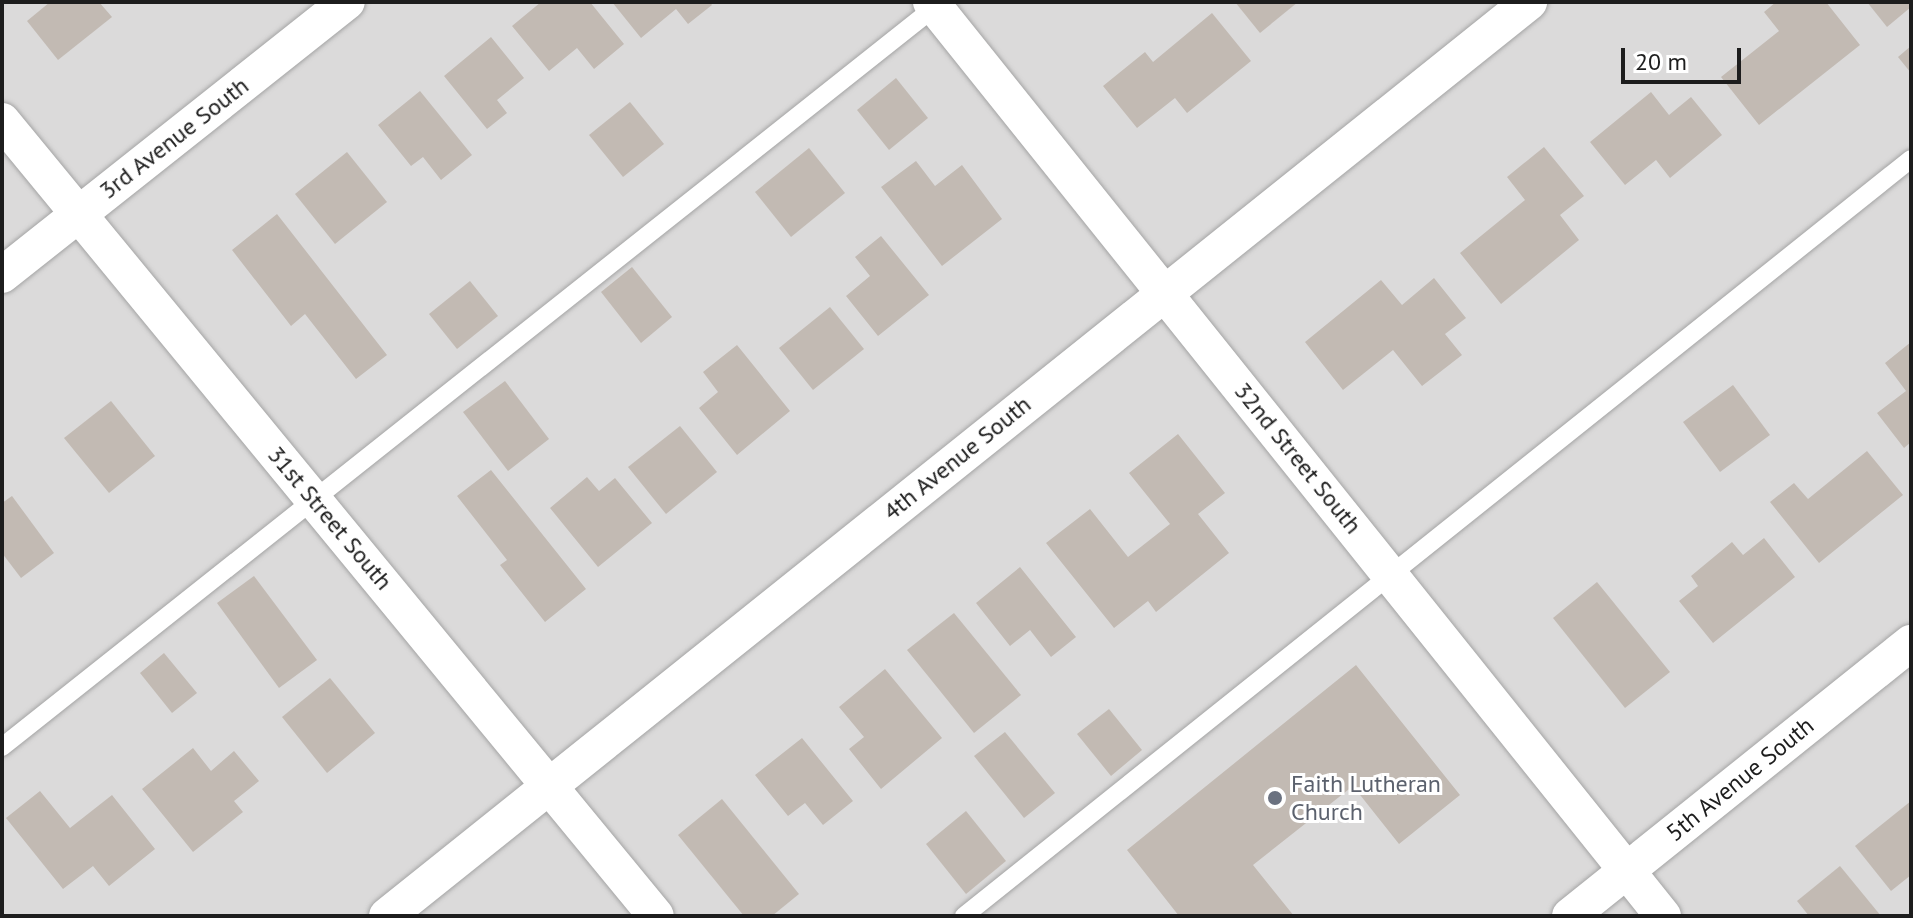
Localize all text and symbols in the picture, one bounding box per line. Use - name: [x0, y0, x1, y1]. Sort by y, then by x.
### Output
- scale bar: [1625, 32, 1745, 82]
- text: 20 m: [1635, 46, 1687, 77]
- street label: 3rd Avenue South: [94, 71, 254, 205]
- street label: 32nd Street South: [1228, 377, 1368, 539]
- street label: 4th Avenue South: [877, 390, 1037, 526]
- street label: 31st Street South: [262, 440, 398, 596]
- street label: 5th Avenue South: [1660, 711, 1820, 847]
- place label: Faith Lutheran Church: [1291, 770, 1441, 826]
- marker: Faith Lutheran Church: [1266, 789, 1284, 807]

